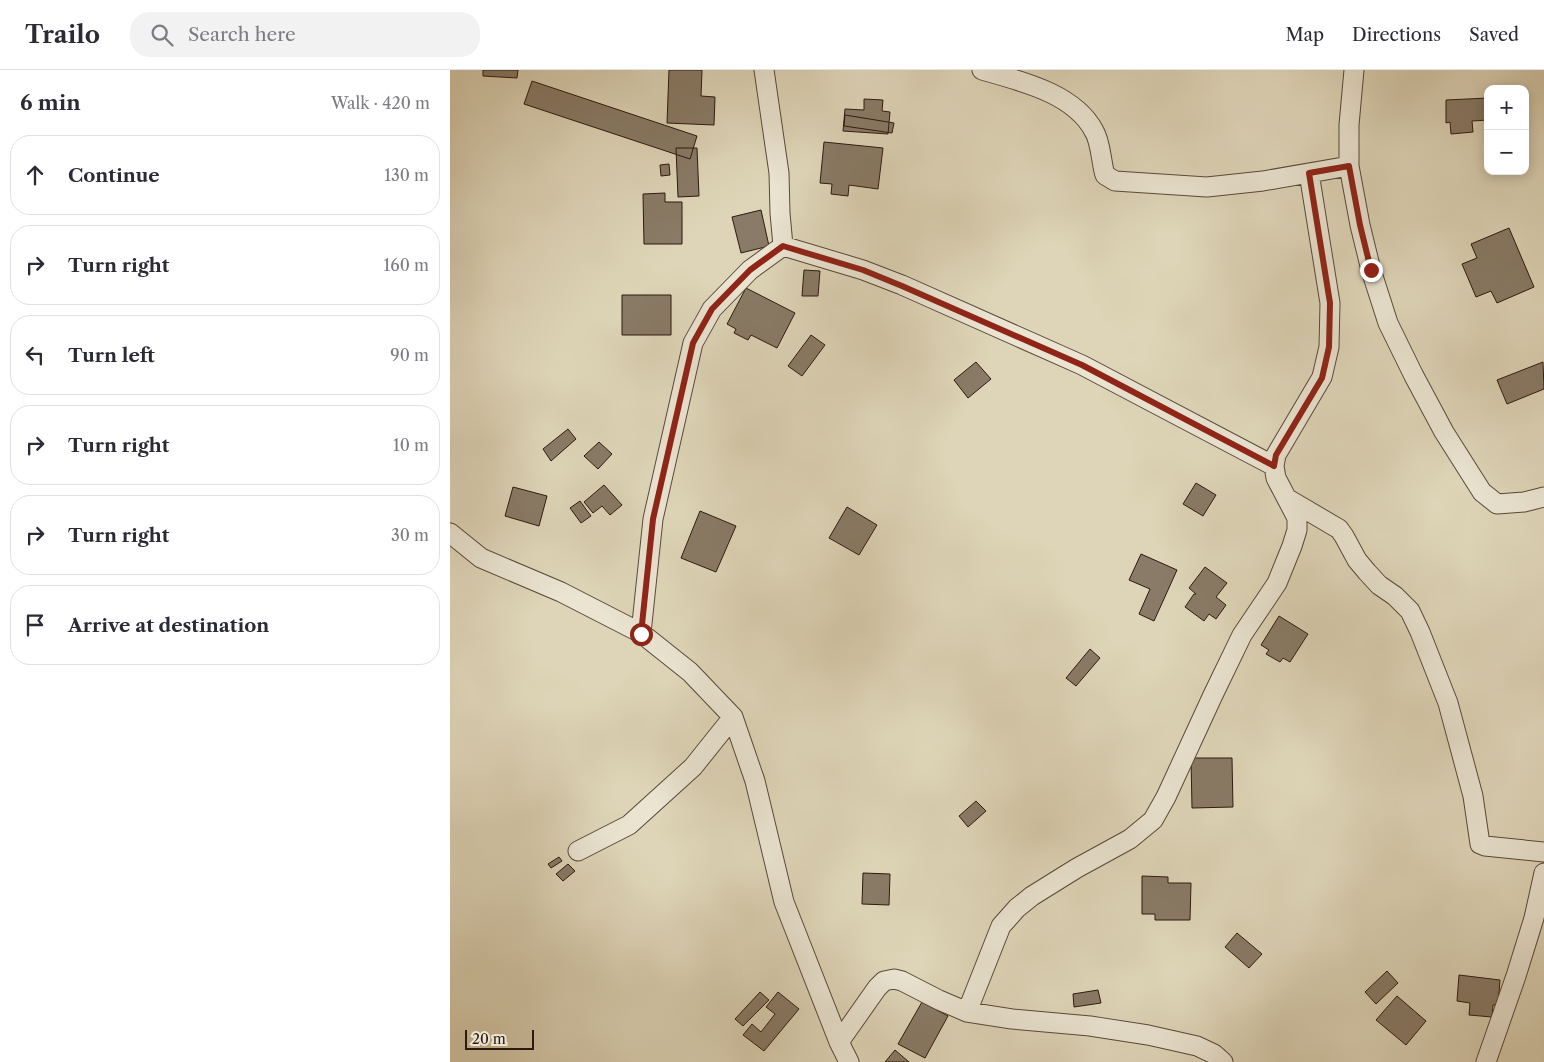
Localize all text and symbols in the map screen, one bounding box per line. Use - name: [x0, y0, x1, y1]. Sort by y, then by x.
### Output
- search box: [130, 12, 480, 57]
- text: Trailo: [25, 20, 100, 49]
- icon: search: [148, 21, 176, 49]
- text: Search here: [188, 23, 296, 46]
- text: Map: [1285, 24, 1324, 46]
- text: Directions: [1352, 24, 1441, 46]
- text: Saved: [1469, 24, 1519, 46]
- map controls: [1484, 85, 1529, 175]
- button: +: [1484, 85, 1529, 130]
- text: 6 min: [20, 90, 81, 115]
- text: Walk · 420 m: [331, 93, 430, 113]
- button: −: [1484, 130, 1529, 175]
- icon: ahead: [21, 161, 49, 189]
- text: Continue: [68, 164, 160, 187]
- text: 130 m: [384, 165, 429, 185]
- icon: right: [21, 251, 49, 279]
- text: Turn right: [68, 254, 169, 277]
- text: 160 m: [384, 255, 429, 275]
- route end: [1360, 259, 1383, 282]
- icon: left: [21, 341, 49, 369]
- text: Turn left: [68, 344, 155, 367]
- text: 90 m: [390, 345, 429, 365]
- icon: right: [21, 431, 49, 459]
- text: Turn right: [68, 434, 169, 457]
- text: 10 m: [393, 435, 429, 455]
- icon: right: [21, 521, 49, 549]
- text: Turn right: [68, 524, 169, 547]
- text: 30 m: [391, 525, 429, 545]
- icon: arrive: [21, 611, 49, 639]
- text: Arrive at destination: [68, 614, 269, 637]
- route start: [630, 623, 653, 646]
- scale bar: [465, 1027, 534, 1050]
- text: 20 m: [472, 1030, 506, 1048]

